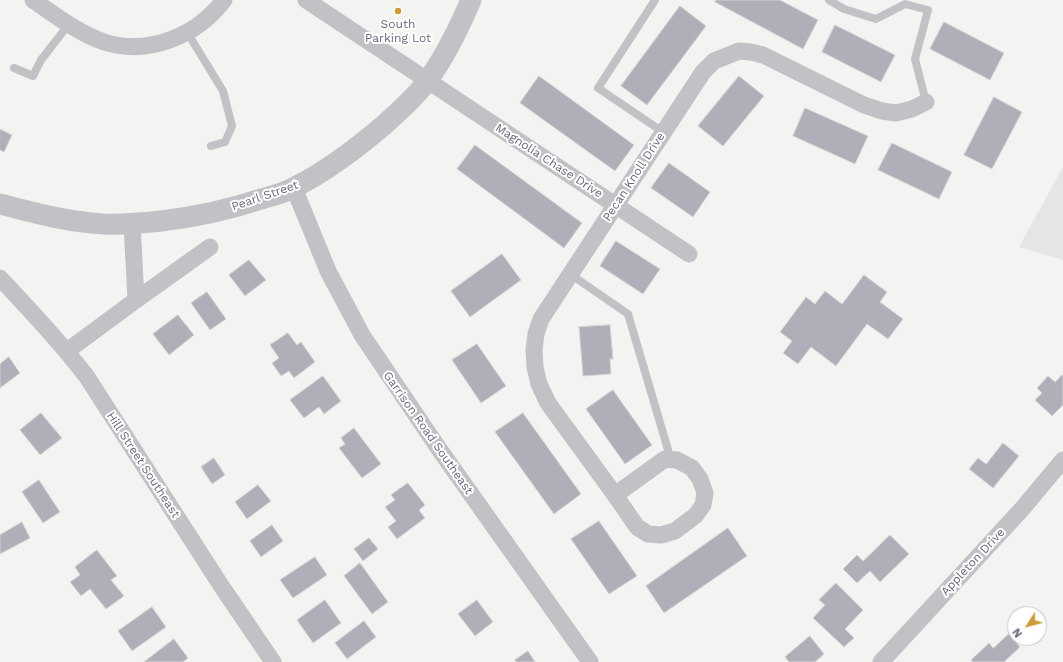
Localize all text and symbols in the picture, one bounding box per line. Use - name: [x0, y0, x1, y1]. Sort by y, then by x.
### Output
- marker: South Parking Lot: [393, 6, 403, 16]
- place label: South Parking Lot: [365, 17, 431, 45]
- street label: Magnolia Chase Drive: [493, 121, 605, 201]
- street label: Pecan Knoll Drive: [600, 130, 668, 224]
- street label: Pearl Street: [230, 178, 300, 214]
- street label: Garrison Road Southeast: [380, 369, 476, 497]
- street label: Hill Street Southeast: [103, 409, 183, 521]
- street label: Appleton Drive: [938, 525, 1008, 599]
- north arrow: [1007, 606, 1047, 646]
- text: N: [1010, 626, 1025, 640]

